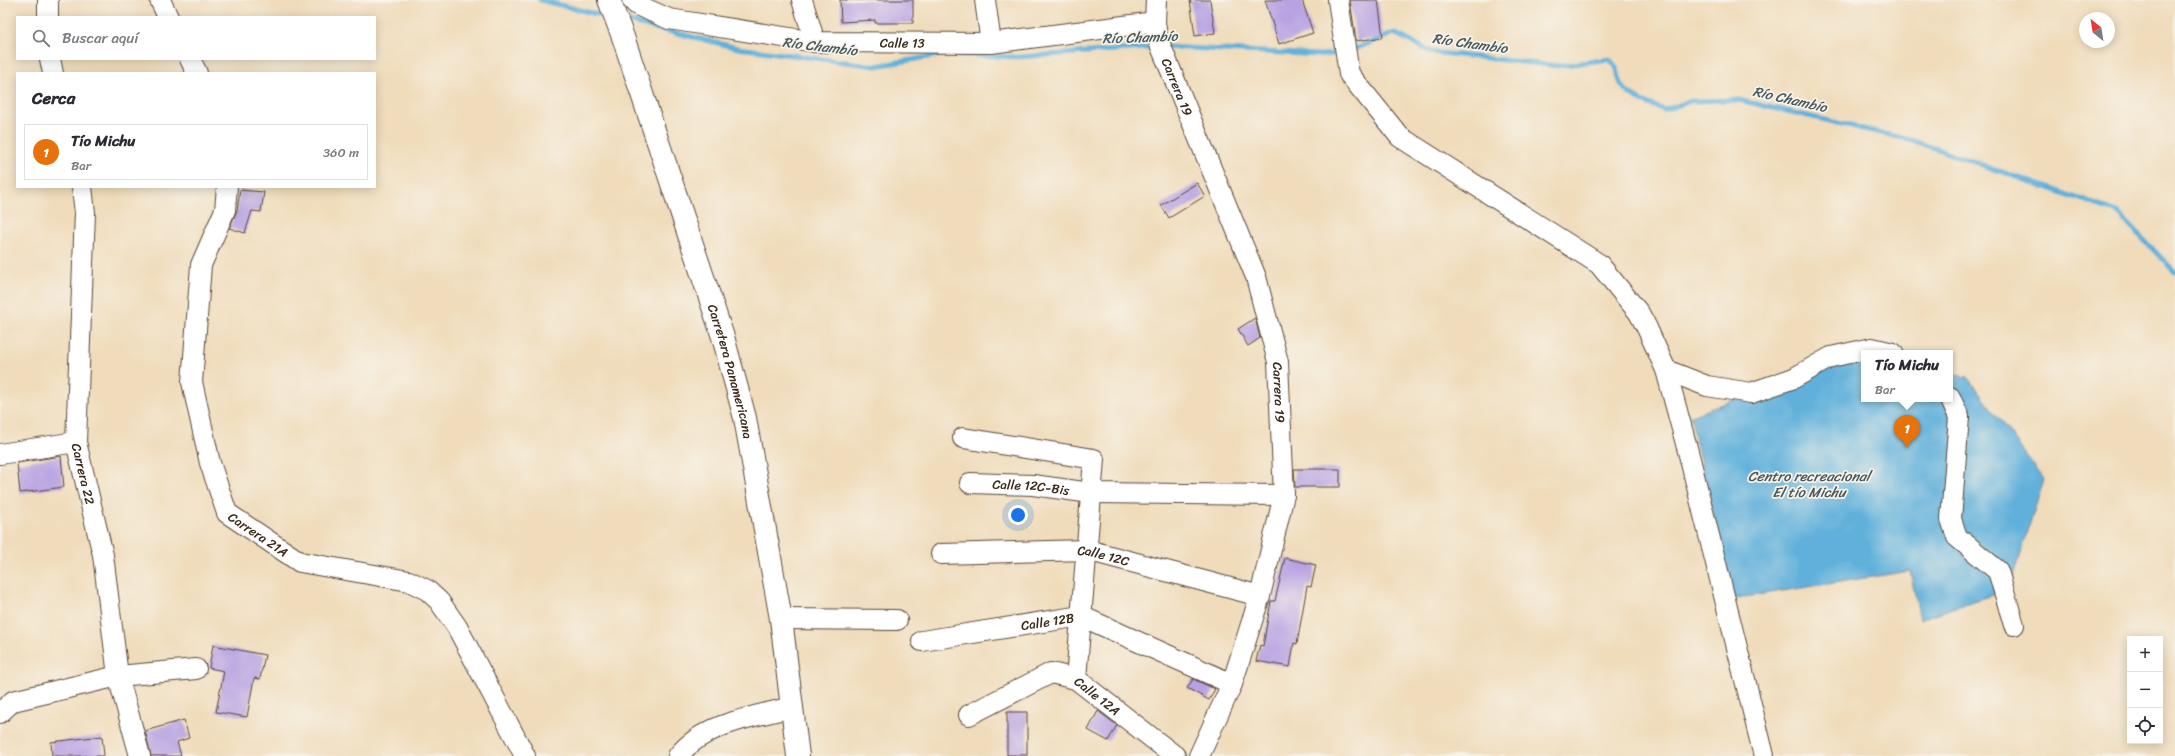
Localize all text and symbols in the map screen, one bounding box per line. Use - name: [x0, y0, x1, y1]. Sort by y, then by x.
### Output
- north arrow: [2079, 12, 2115, 48]
- search box: [16, 16, 376, 60]
- water label: Río Chambío: [1102, 24, 1179, 51]
- text: Buscar aquí: [62, 25, 139, 51]
- water label: Río Chambío: [1431, 26, 1510, 61]
- icon: search: [30, 27, 52, 49]
- water label: Río Chambío: [781, 30, 860, 64]
- street label: Calle 13: [880, 31, 925, 55]
- street label: Carrera 19: [1155, 54, 1199, 119]
- water label: Río Chambío: [1750, 79, 1830, 120]
- text: Cerca: [32, 83, 75, 113]
- text: Tío Michu: [71, 128, 135, 154]
- text: 1: [43, 141, 49, 164]
- text: 360 m: [323, 141, 359, 164]
- text: Bar: [71, 154, 91, 177]
- street label: Carretera Panamericana: [701, 301, 760, 441]
- popup: [1861, 350, 1953, 402]
- text: Tío Michu: [1875, 352, 1939, 378]
- street label: Carrera 19: [1266, 362, 1292, 423]
- text: Bar: [1875, 378, 1895, 401]
- pin: 1: [1894, 415, 1920, 448]
- street label: Carrera 22: [65, 441, 102, 507]
- water label: Centro recreacional El tío Michu: [1748, 464, 1873, 505]
- street label: Calle 12C-Bis: [992, 473, 1072, 502]
- your location: [1008, 505, 1028, 525]
- street label: Carrera 21A: [223, 506, 293, 563]
- street label: Calle 12C: [1077, 539, 1132, 573]
- street label: Calle 12B: [1019, 606, 1076, 637]
- map controls: [2127, 636, 2163, 744]
- button: +: [2127, 636, 2163, 672]
- street label: Calle 12A: [1069, 670, 1125, 722]
- button: −: [2127, 672, 2163, 708]
- button: locate: [2127, 708, 2163, 744]

